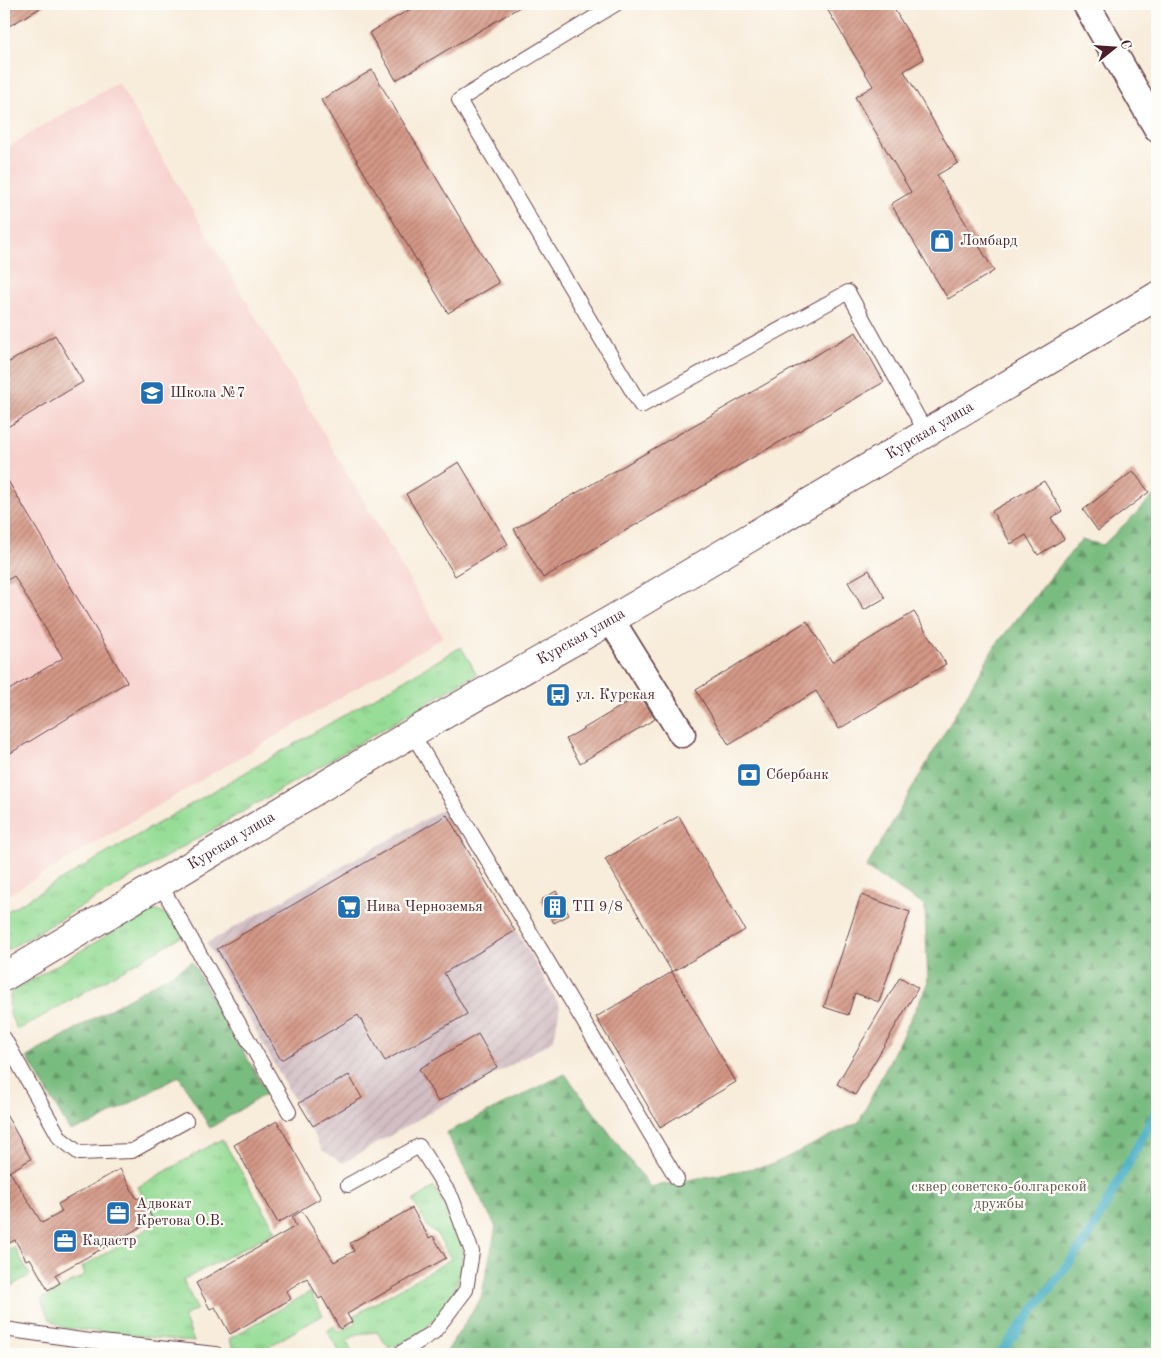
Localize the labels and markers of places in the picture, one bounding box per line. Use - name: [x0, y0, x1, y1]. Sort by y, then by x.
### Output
- shop icon: Ломбард: [929, 228, 955, 254]
- place label: Ломбард: [960, 234, 1018, 249]
- school or university icon: Школа №7: [139, 380, 165, 406]
- place label: Школа №7: [170, 386, 245, 401]
- bus stop icon: ул. Курская: [545, 682, 571, 708]
- place label: ул. Курская: [576, 688, 655, 703]
- bank icon: Сбербанк: [736, 762, 762, 788]
- place label: Сбербанк: [766, 768, 829, 783]
- supermarket icon: Нива Черноземья: [336, 894, 362, 920]
- building icon: ТП 9/8: [542, 894, 568, 920]
- place label: Нива Черноземья: [366, 900, 483, 915]
- place label: ТП 9/8: [572, 900, 623, 915]
- place label: Адвокат Кретова О.В.: [136, 1197, 224, 1229]
- office icon: Адвокат Кретова О.В.: [105, 1200, 131, 1226]
- office icon: Кадастр: [52, 1228, 78, 1254]
- place label: Кадастр: [82, 1234, 137, 1249]

